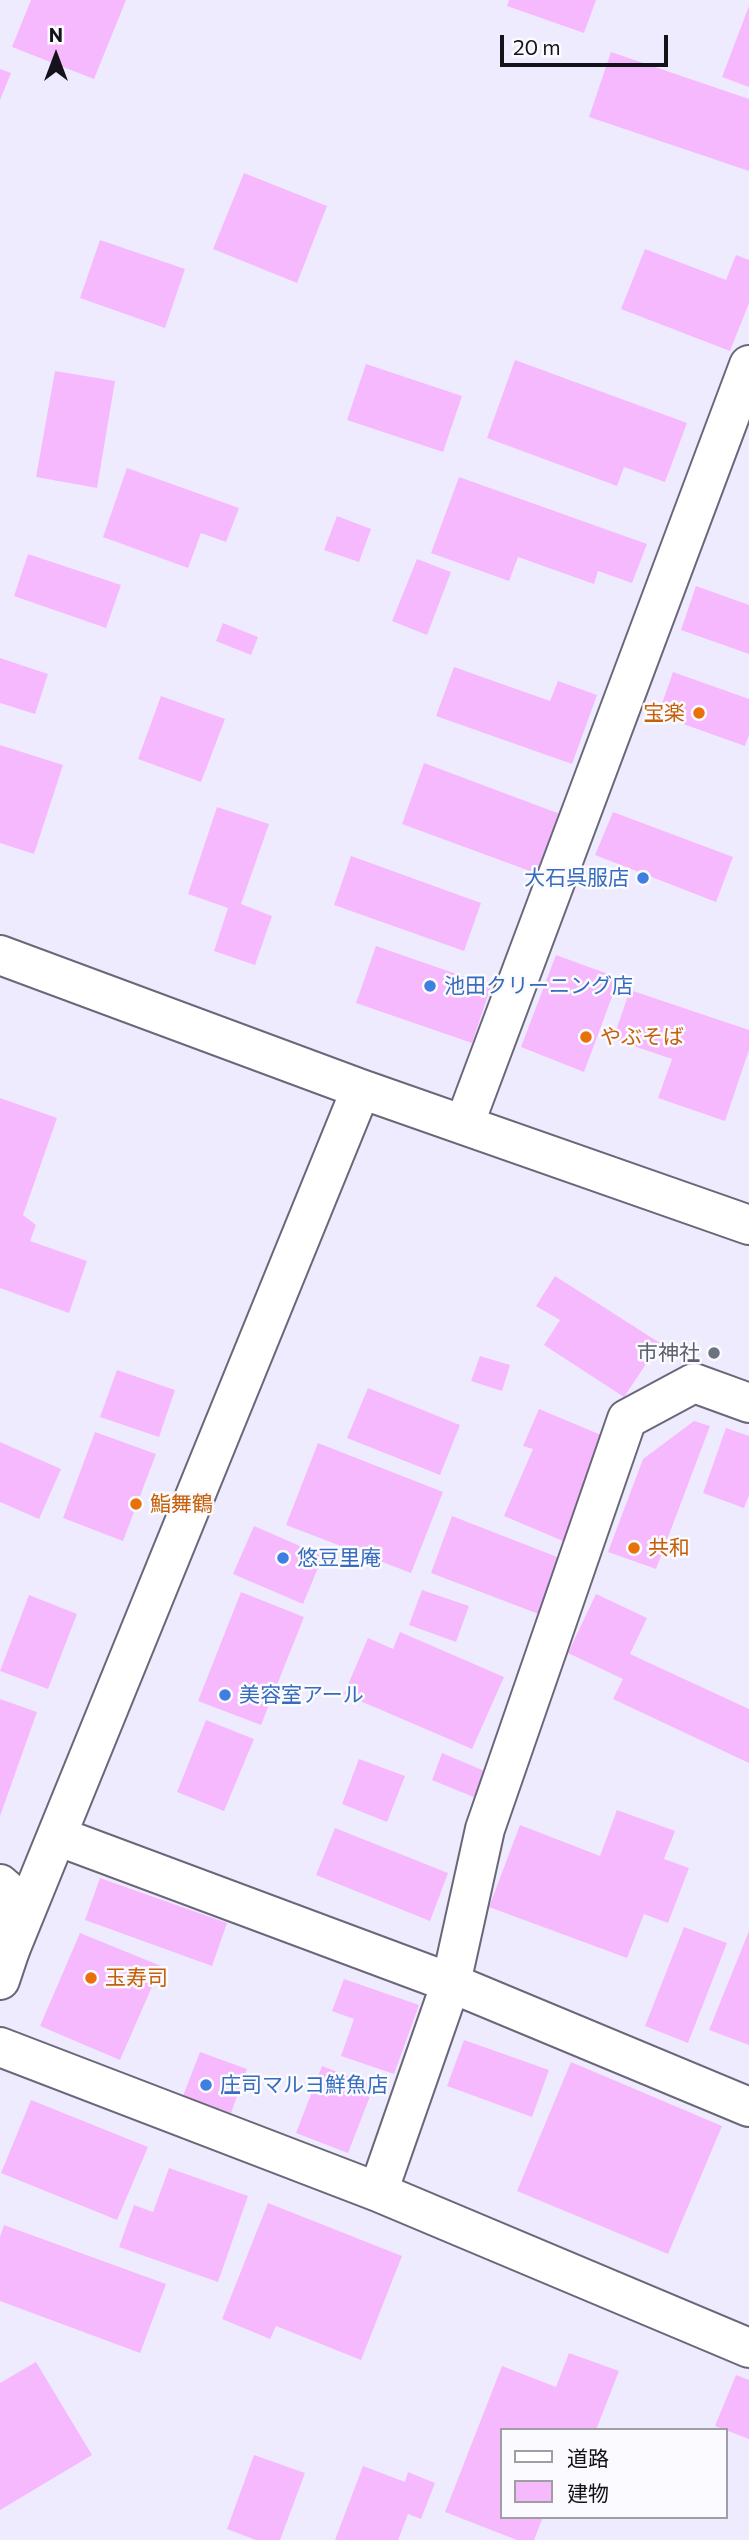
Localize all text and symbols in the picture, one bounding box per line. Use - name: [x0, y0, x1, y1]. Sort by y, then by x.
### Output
- north arrow: [21, 21, 91, 91]
- scale bar: [504, 21, 672, 65]
- text: N: [49, 23, 63, 46]
- text: 20 m: [513, 34, 561, 59]
- place label: 宝楽: [643, 700, 685, 726]
- marker: 宝楽: [691, 705, 707, 721]
- place label: 大石呉服店: [524, 865, 629, 891]
- marker: 大石呉服店: [635, 870, 651, 886]
- place label: 池田クリーニング店: [444, 973, 633, 999]
- marker: 池田クリーニング店: [422, 978, 438, 994]
- place label: やぶそば: [600, 1024, 684, 1050]
- marker: やぶそば: [578, 1029, 594, 1045]
- place label: 市神社: [637, 1340, 700, 1366]
- marker: 市神社: [706, 1345, 722, 1361]
- place label: 鮨舞鶴: [150, 1491, 213, 1517]
- marker: 鮨舞鶴: [128, 1496, 144, 1512]
- place label: 共和: [648, 1535, 690, 1561]
- marker: 共和: [626, 1540, 642, 1556]
- place label: 悠豆里庵: [297, 1545, 381, 1571]
- marker: 悠豆里庵: [275, 1550, 291, 1566]
- place label: 美容室アール: [239, 1682, 364, 1708]
- marker: 美容室アール: [217, 1687, 233, 1703]
- place label: 玉寿司: [105, 1965, 168, 1991]
- marker: 玉寿司: [83, 1970, 99, 1986]
- place label: 庄司マルヨ鮮魚店: [220, 2072, 388, 2098]
- marker: 庄司マルヨ鮮魚店: [198, 2077, 214, 2093]
- legend: [500, 2428, 728, 2519]
- text: 道路: [567, 2445, 609, 2470]
- text: 建物: [567, 2480, 609, 2505]

